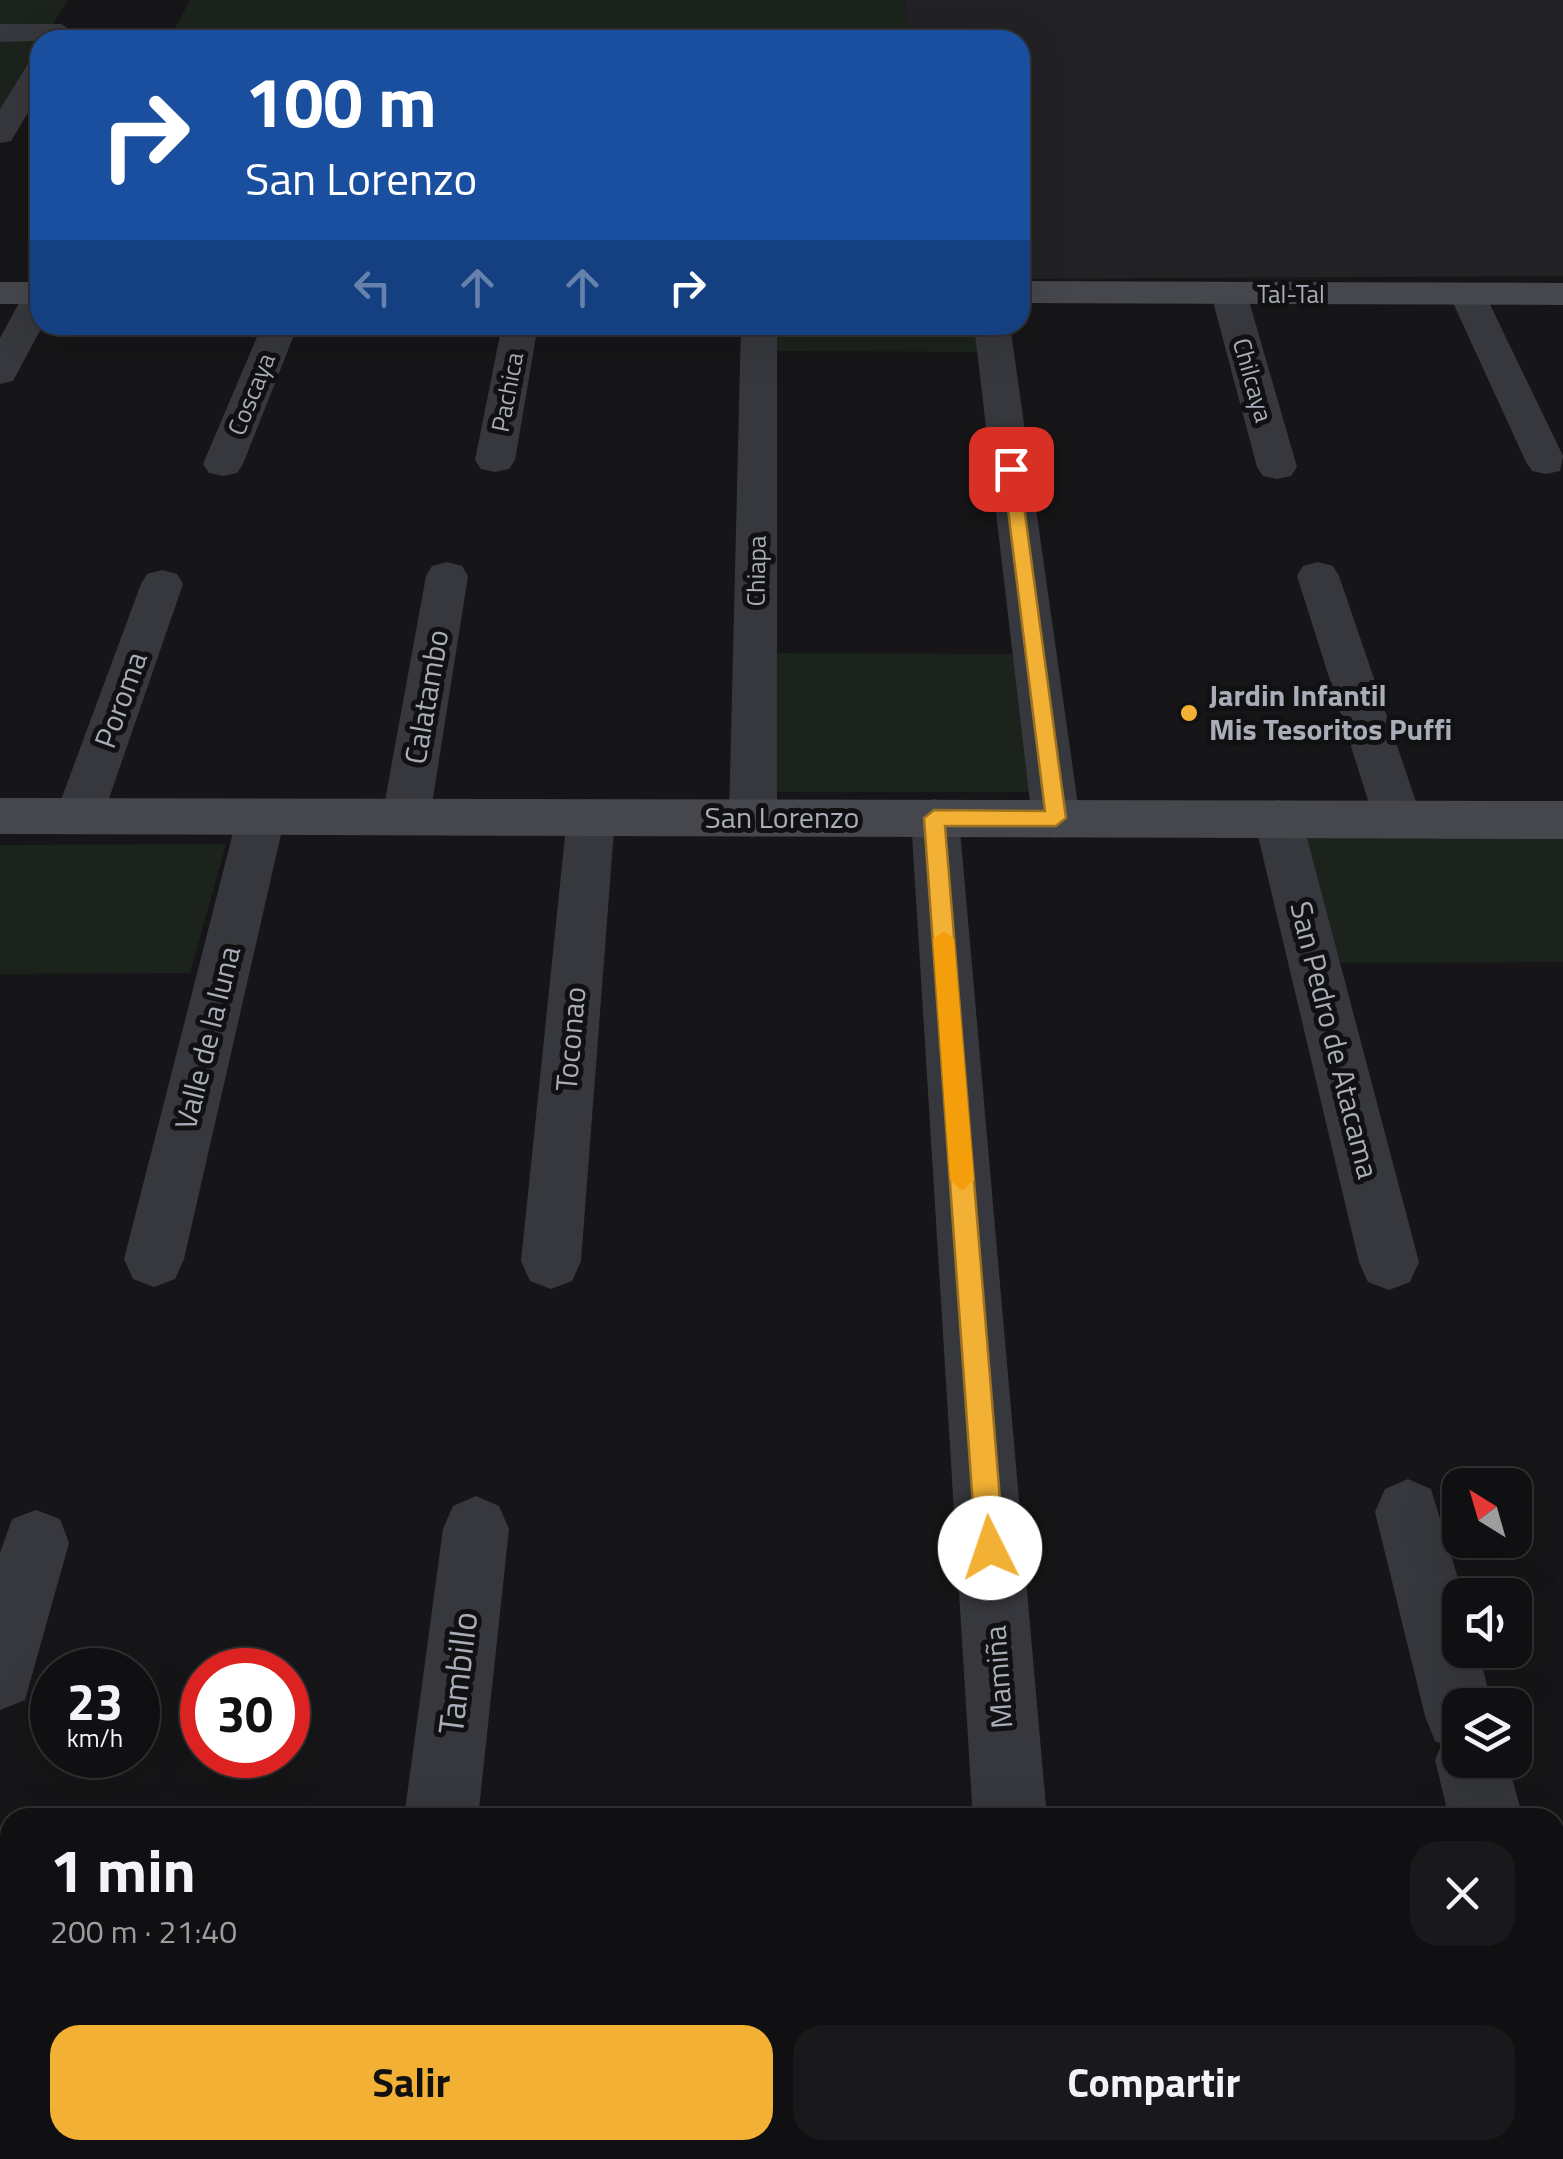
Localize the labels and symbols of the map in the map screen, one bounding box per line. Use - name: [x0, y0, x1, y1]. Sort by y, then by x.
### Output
- street label: Tal-Tal: [1257, 275, 1325, 313]
- street label: Chilcaya: [1223, 333, 1283, 427]
- street label: Coscaya: [217, 347, 285, 441]
- street label: Pachica: [481, 348, 533, 435]
- pin: [969, 427, 1054, 512]
- street label: Chiapa: [736, 535, 776, 607]
- street label: Calatambo: [392, 626, 460, 768]
- street label: Poroma: [81, 645, 159, 754]
- place label: Jardin Infantil Mis Tesoritos Puffi: [1209, 672, 1452, 752]
- marker: Jardin Infantil Mis Tesoritos Puffi: [1178, 702, 1200, 724]
- street label: San Lorenzo: [705, 794, 859, 840]
- street label: San Pedro de Atacama: [1278, 896, 1392, 1183]
- street label: Valle de la luna: [162, 941, 252, 1134]
- street label: Toconao: [543, 985, 597, 1093]
- north arrow: [1442, 1468, 1532, 1558]
- position arrow: [938, 1496, 1042, 1600]
- street label: Tambillo: [423, 1609, 491, 1737]
- street label: Mamiña: [971, 1624, 1025, 1730]
- speed limit sign: 30: [180, 1648, 310, 1778]

